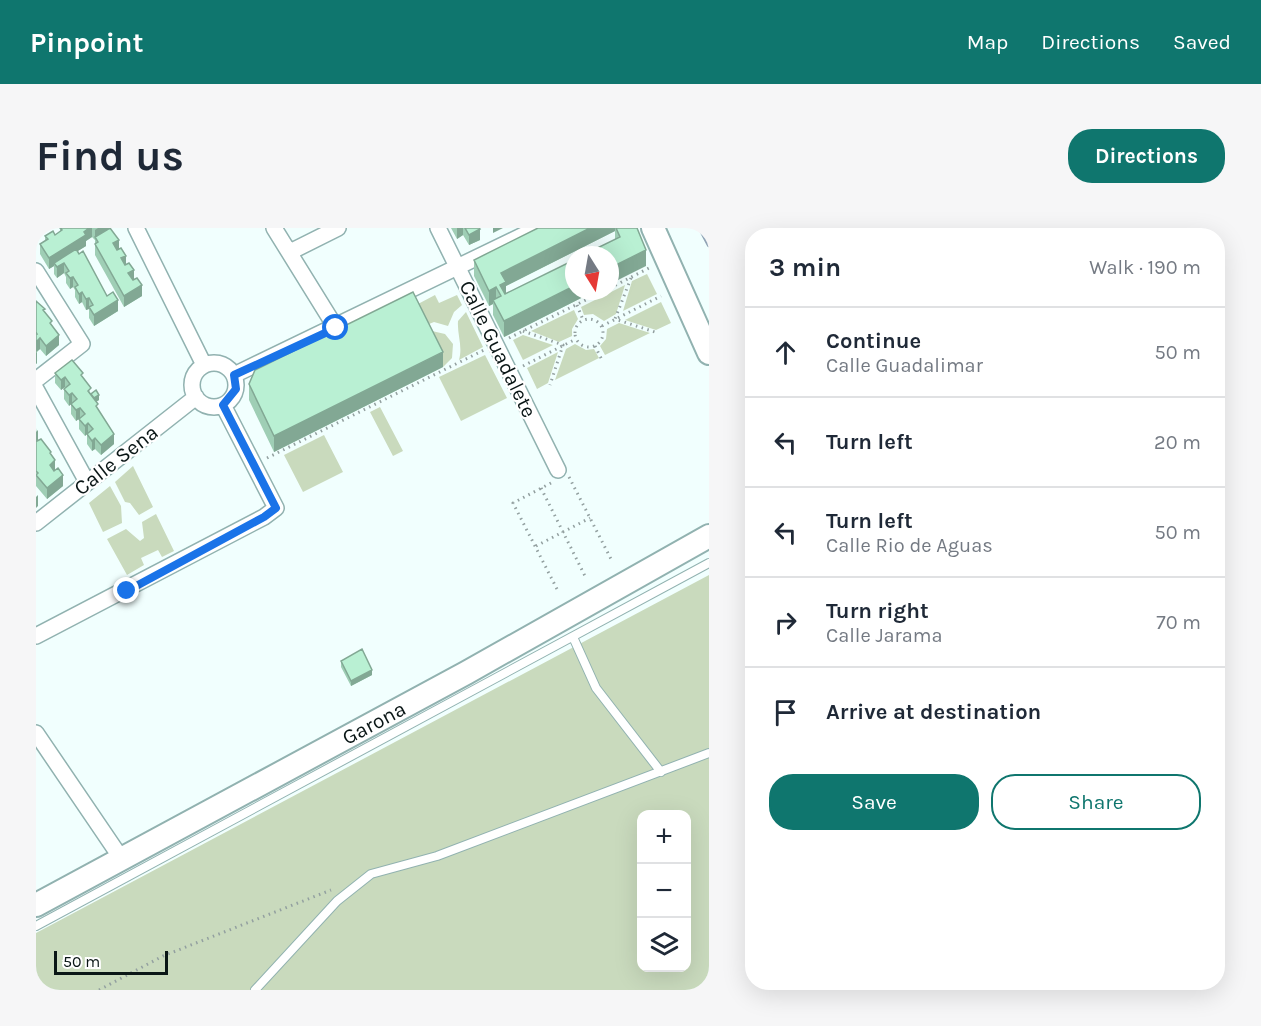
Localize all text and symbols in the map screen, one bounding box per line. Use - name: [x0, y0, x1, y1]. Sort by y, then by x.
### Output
- text: Pinpoint: [30, 26, 143, 59]
- text: Map: [967, 30, 1008, 54]
- text: Directions: [1041, 30, 1140, 54]
- text: Saved: [1173, 30, 1231, 54]
- button: Directions: [1068, 129, 1225, 183]
- text: Find us: [36, 131, 184, 181]
- north arrow: [565, 246, 619, 300]
- text: 3 min: [769, 252, 841, 283]
- text: Walk · 190 m: [1089, 256, 1201, 279]
- street label: Calle Guadalete: [455, 277, 541, 421]
- route start: [322, 314, 348, 340]
- text: Continue: [826, 328, 921, 354]
- icon: ahead: [769, 336, 802, 369]
- text: 50 m: [1154, 341, 1201, 364]
- text: Calle Guadalimar: [826, 354, 983, 377]
- street label: Calle Sena: [69, 420, 163, 500]
- icon: left: [769, 426, 802, 459]
- text: Turn left: [826, 429, 913, 455]
- text: 20 m: [1154, 431, 1201, 454]
- text: Turn left: [826, 508, 913, 534]
- icon: left: [769, 516, 802, 549]
- text: 50 m: [1154, 521, 1201, 544]
- text: Calle Rio de Aguas: [826, 534, 993, 557]
- route end: [113, 577, 139, 603]
- text: Turn right: [826, 598, 929, 624]
- icon: right: [769, 606, 802, 639]
- text: 70 m: [1156, 611, 1201, 634]
- text: Calle Jarama: [826, 624, 943, 647]
- street label: Garona: [338, 696, 410, 750]
- icon: arrive: [769, 696, 802, 729]
- text: Arrive at destination: [826, 699, 1041, 725]
- button: Save: [769, 774, 979, 830]
- button: Share: [991, 774, 1201, 830]
- map controls: [637, 810, 691, 972]
- button: +: [637, 810, 691, 864]
- button: −: [637, 864, 691, 918]
- button: layers: [637, 918, 691, 972]
- scale bar: [54, 948, 168, 976]
- text: 50 m: [63, 952, 100, 971]

